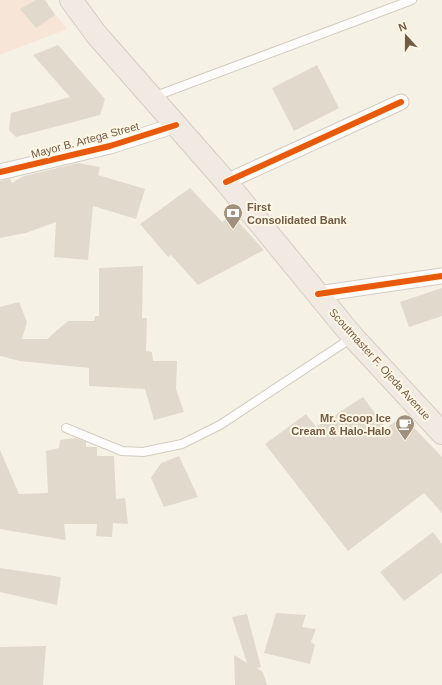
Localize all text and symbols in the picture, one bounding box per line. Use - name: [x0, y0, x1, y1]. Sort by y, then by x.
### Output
- north arrow: [386, 16, 426, 56]
- text: N: [397, 20, 408, 34]
- street label: Mayor B. Artega Street: [30, 120, 140, 160]
- place label: First Consolidated Bank: [247, 201, 348, 226]
- bank icon: First Consolidated Bank: [222, 202, 244, 230]
- street label: Scoutmaster F. Ojeda Avenue: [327, 306, 433, 422]
- place label: Mr. Scoop Ice Cream & Halo-Halo: [291, 412, 391, 437]
- cafe icon: Mr. Scoop Ice Cream & Halo-Halo: [394, 413, 416, 441]

